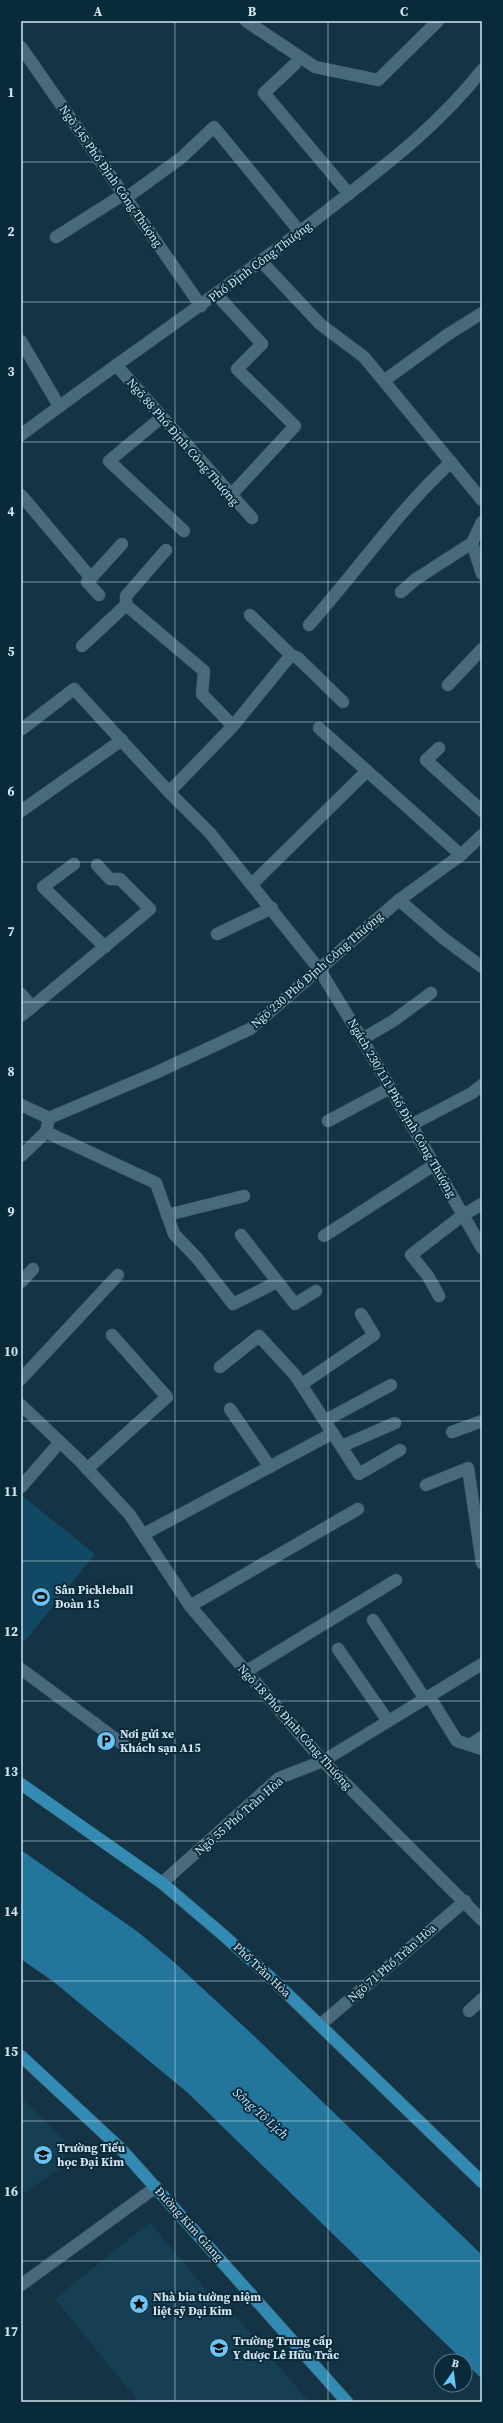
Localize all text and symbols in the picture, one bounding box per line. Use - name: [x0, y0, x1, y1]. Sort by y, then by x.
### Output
- text: A: [94, 3, 103, 20]
- text: B: [248, 3, 257, 20]
- text: C: [400, 3, 408, 20]
- text: 1: [7, 84, 15, 101]
- street label: Ngõ 145 Phố Định Công Thượng: [56, 102, 166, 250]
- street label: Phố Định Công Thượng: [205, 218, 315, 306]
- text: 2: [7, 223, 15, 240]
- text: 3: [7, 363, 15, 380]
- street label: Ngõ 88 Phố Định Công Thượng: [123, 375, 243, 509]
- text: 4: [7, 503, 15, 520]
- text: 5: [7, 643, 15, 660]
- text: 6: [7, 783, 15, 800]
- street label: Ngõ 230 Phố Định Công Thượng: [248, 908, 386, 1032]
- text: 7: [7, 923, 15, 940]
- street label: Ngách 230/111 Phố Định Công Thượng: [344, 1016, 460, 1200]
- text: 8: [7, 1063, 15, 1080]
- text: 9: [7, 1203, 15, 1220]
- text: 10: [4, 1343, 18, 1360]
- text: 11: [4, 1483, 18, 1500]
- place label: Sân Pickleball Đoàn 15: [55, 1582, 133, 1612]
- sports icon: Sân Pickleball Đoàn 15: [30, 1586, 52, 1608]
- text: 12: [4, 1623, 18, 1640]
- street label: Ngõ 18 Phố Định Công Thượng: [234, 1661, 356, 1793]
- place label: Nơi gửi xe Khách sạn A15: [120, 1726, 201, 1756]
- parking icon: Nơi gửi xe Khách sạn A15: [95, 1730, 117, 1752]
- text: 13: [4, 1763, 18, 1780]
- street label: Ngõ 55 Phố Trần Hòa: [191, 1773, 287, 1859]
- text: 14: [4, 1903, 18, 1920]
- street label: Ngõ 71 Phố Trần Hòa: [344, 1920, 440, 2006]
- street label: Phố Trần Hòa: [230, 1939, 295, 2001]
- text: 15: [4, 2043, 18, 2060]
- water label: Sông Tô Lịch: [229, 2084, 292, 2143]
- place label: Trường Tiểu học Đại Kim: [57, 2140, 126, 2170]
- school or university icon: Trường Tiểu học Đại Kim: [32, 2144, 54, 2166]
- text: 16: [4, 2183, 18, 2200]
- street label: Đường Kim Giang: [151, 2183, 227, 2265]
- place label: Nhà bia tưởng niệm liệt sỹ Đại Kim: [153, 2289, 261, 2319]
- place icon: Nhà bia tưởng niệm liệt sỹ Đại Kim: [128, 2293, 150, 2315]
- text: 17: [4, 2323, 18, 2340]
- place label: Trường Trung cấp Y dược Lê Hữu Trắc: [233, 2333, 339, 2363]
- school or university icon: Trường Trung cấp Y dược Lê Hữu Trắc: [208, 2337, 230, 2359]
- north arrow: [433, 2353, 473, 2393]
- text: B: [450, 2356, 461, 2372]

